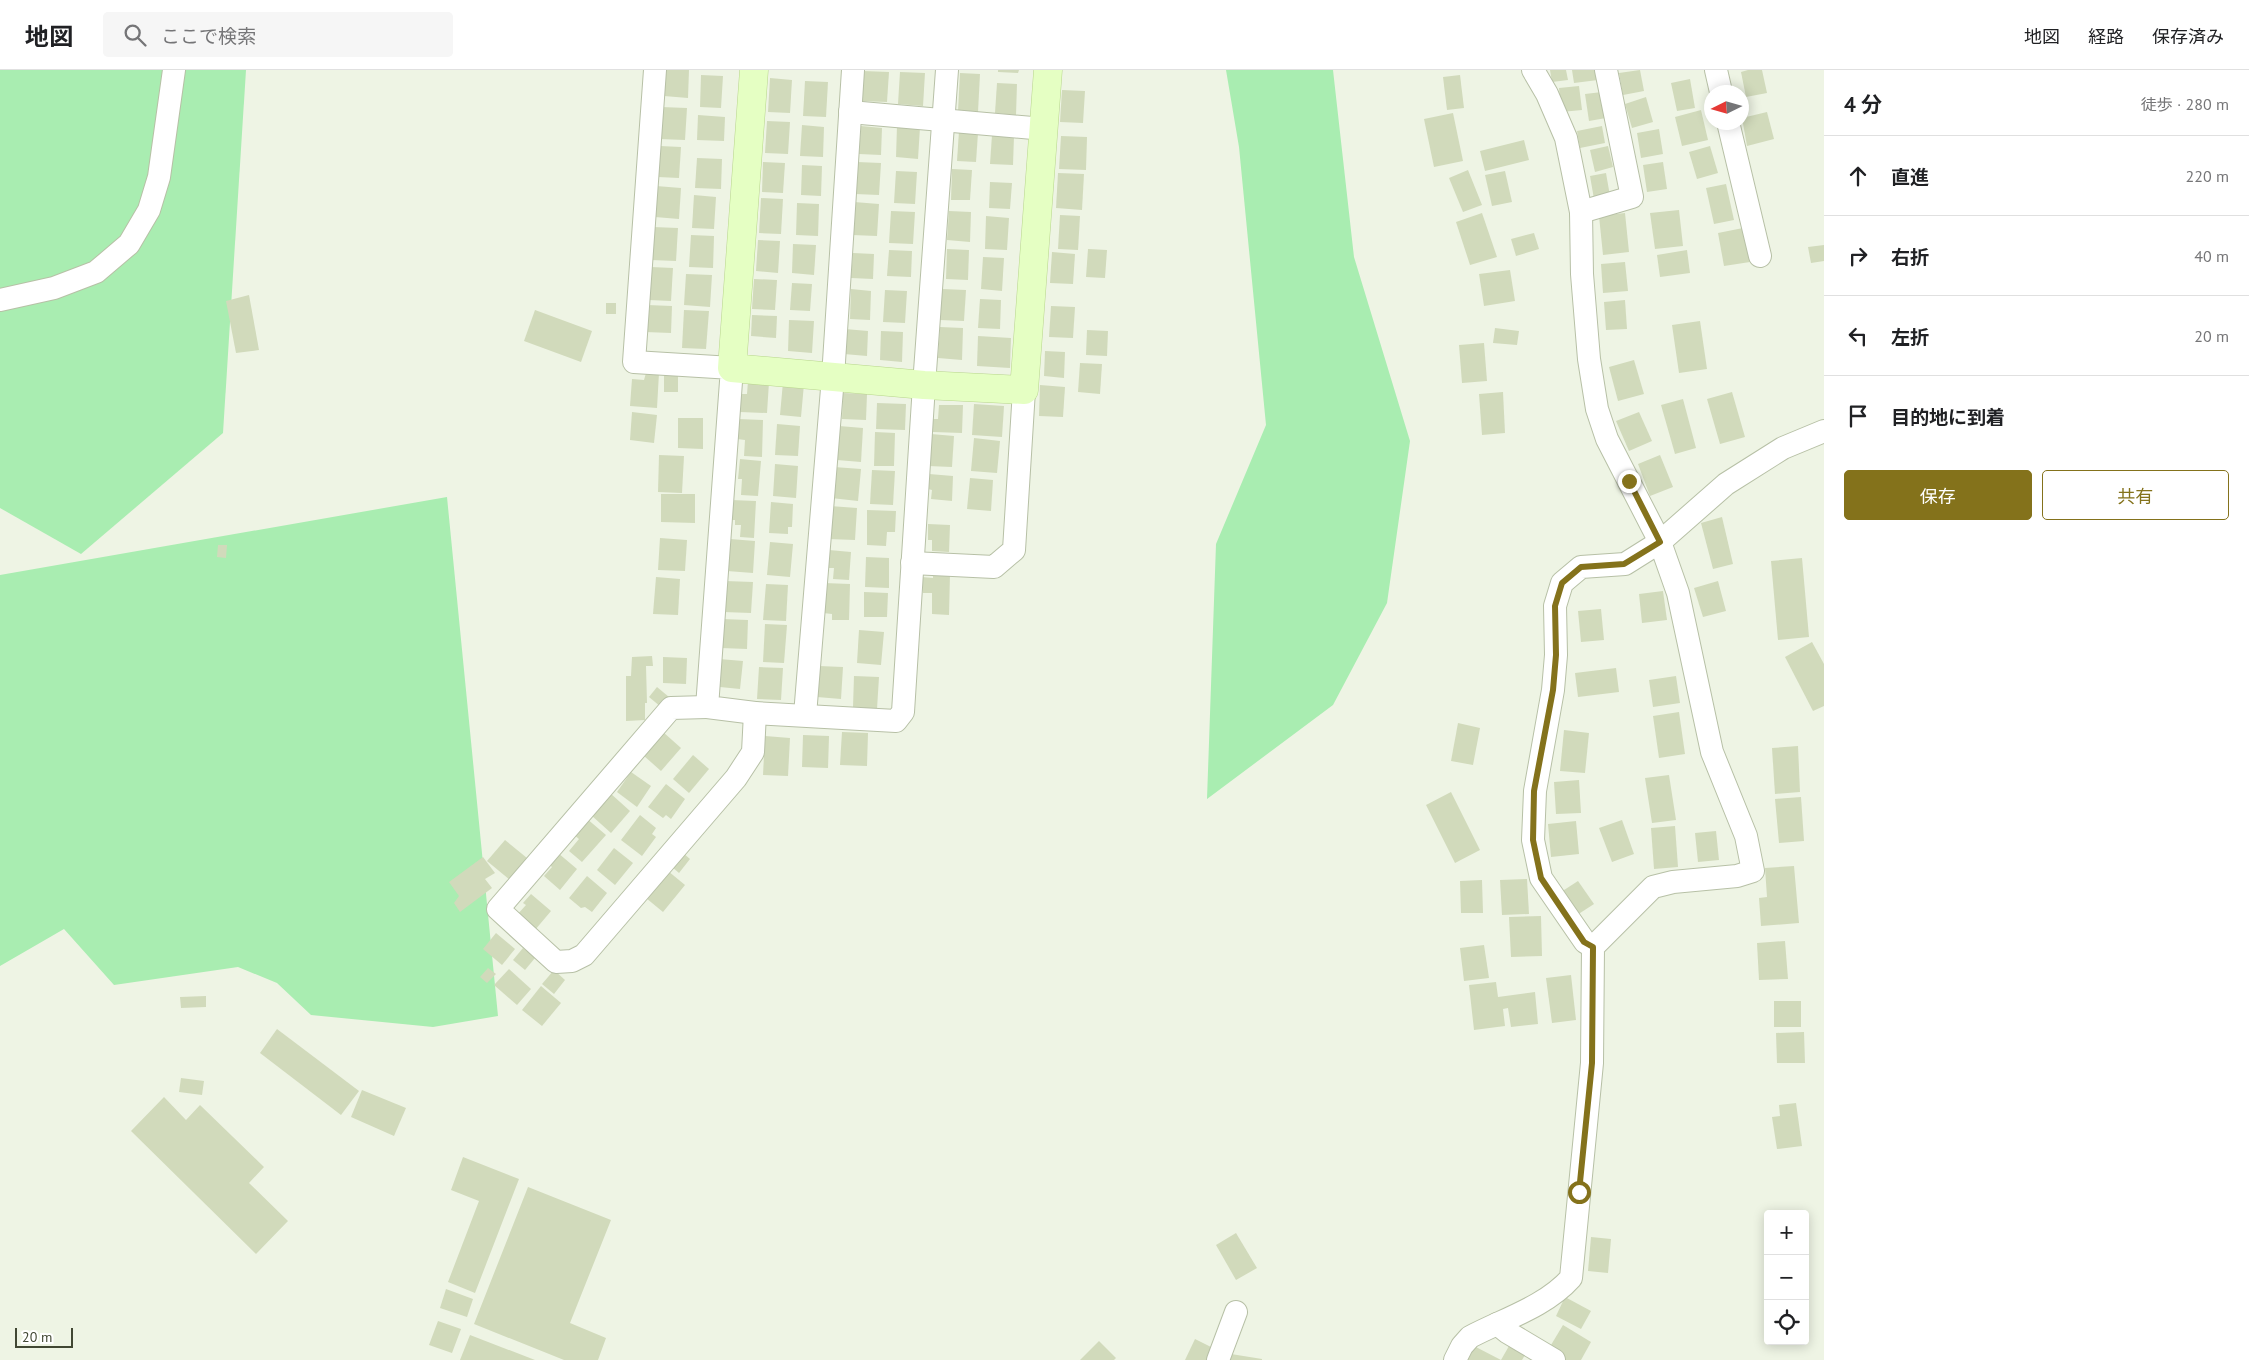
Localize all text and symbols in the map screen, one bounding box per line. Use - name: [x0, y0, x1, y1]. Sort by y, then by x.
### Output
- search box: [103, 12, 453, 57]
- text: 地図: [25, 21, 73, 52]
- icon: search: [121, 21, 149, 49]
- text: ここで検索: [161, 24, 256, 48]
- text: 地図: [2024, 25, 2060, 48]
- text: 経路: [2088, 25, 2124, 48]
- text: 保存済み: [2152, 25, 2224, 48]
- north arrow: [1704, 85, 1749, 130]
- text: 4 分: [1844, 91, 1882, 118]
- text: 徒歩 · 280 m: [2141, 94, 2229, 114]
- icon: ahead: [1844, 162, 1872, 190]
- text: 直進: [1891, 165, 1929, 189]
- text: 220 m: [2186, 166, 2229, 186]
- icon: right: [1844, 242, 1872, 270]
- text: 右折: [1891, 245, 1929, 269]
- text: 40 m: [2194, 246, 2229, 266]
- icon: left: [1844, 322, 1872, 350]
- text: 左折: [1891, 325, 1929, 349]
- text: 20 m: [2194, 326, 2229, 346]
- icon: arrive: [1844, 402, 1872, 430]
- text: 目的地に到着: [1891, 405, 2005, 429]
- route end: [1618, 470, 1641, 493]
- button: 保存: [1844, 470, 2032, 520]
- button: 共有: [2042, 470, 2229, 520]
- route start: [1568, 1181, 1591, 1204]
- map controls: [1764, 1210, 1809, 1345]
- button: +: [1764, 1210, 1809, 1255]
- button: −: [1764, 1255, 1809, 1300]
- button: locate: [1764, 1300, 1809, 1345]
- scale bar: [15, 1325, 72, 1348]
- text: 20 m: [22, 1328, 52, 1346]

